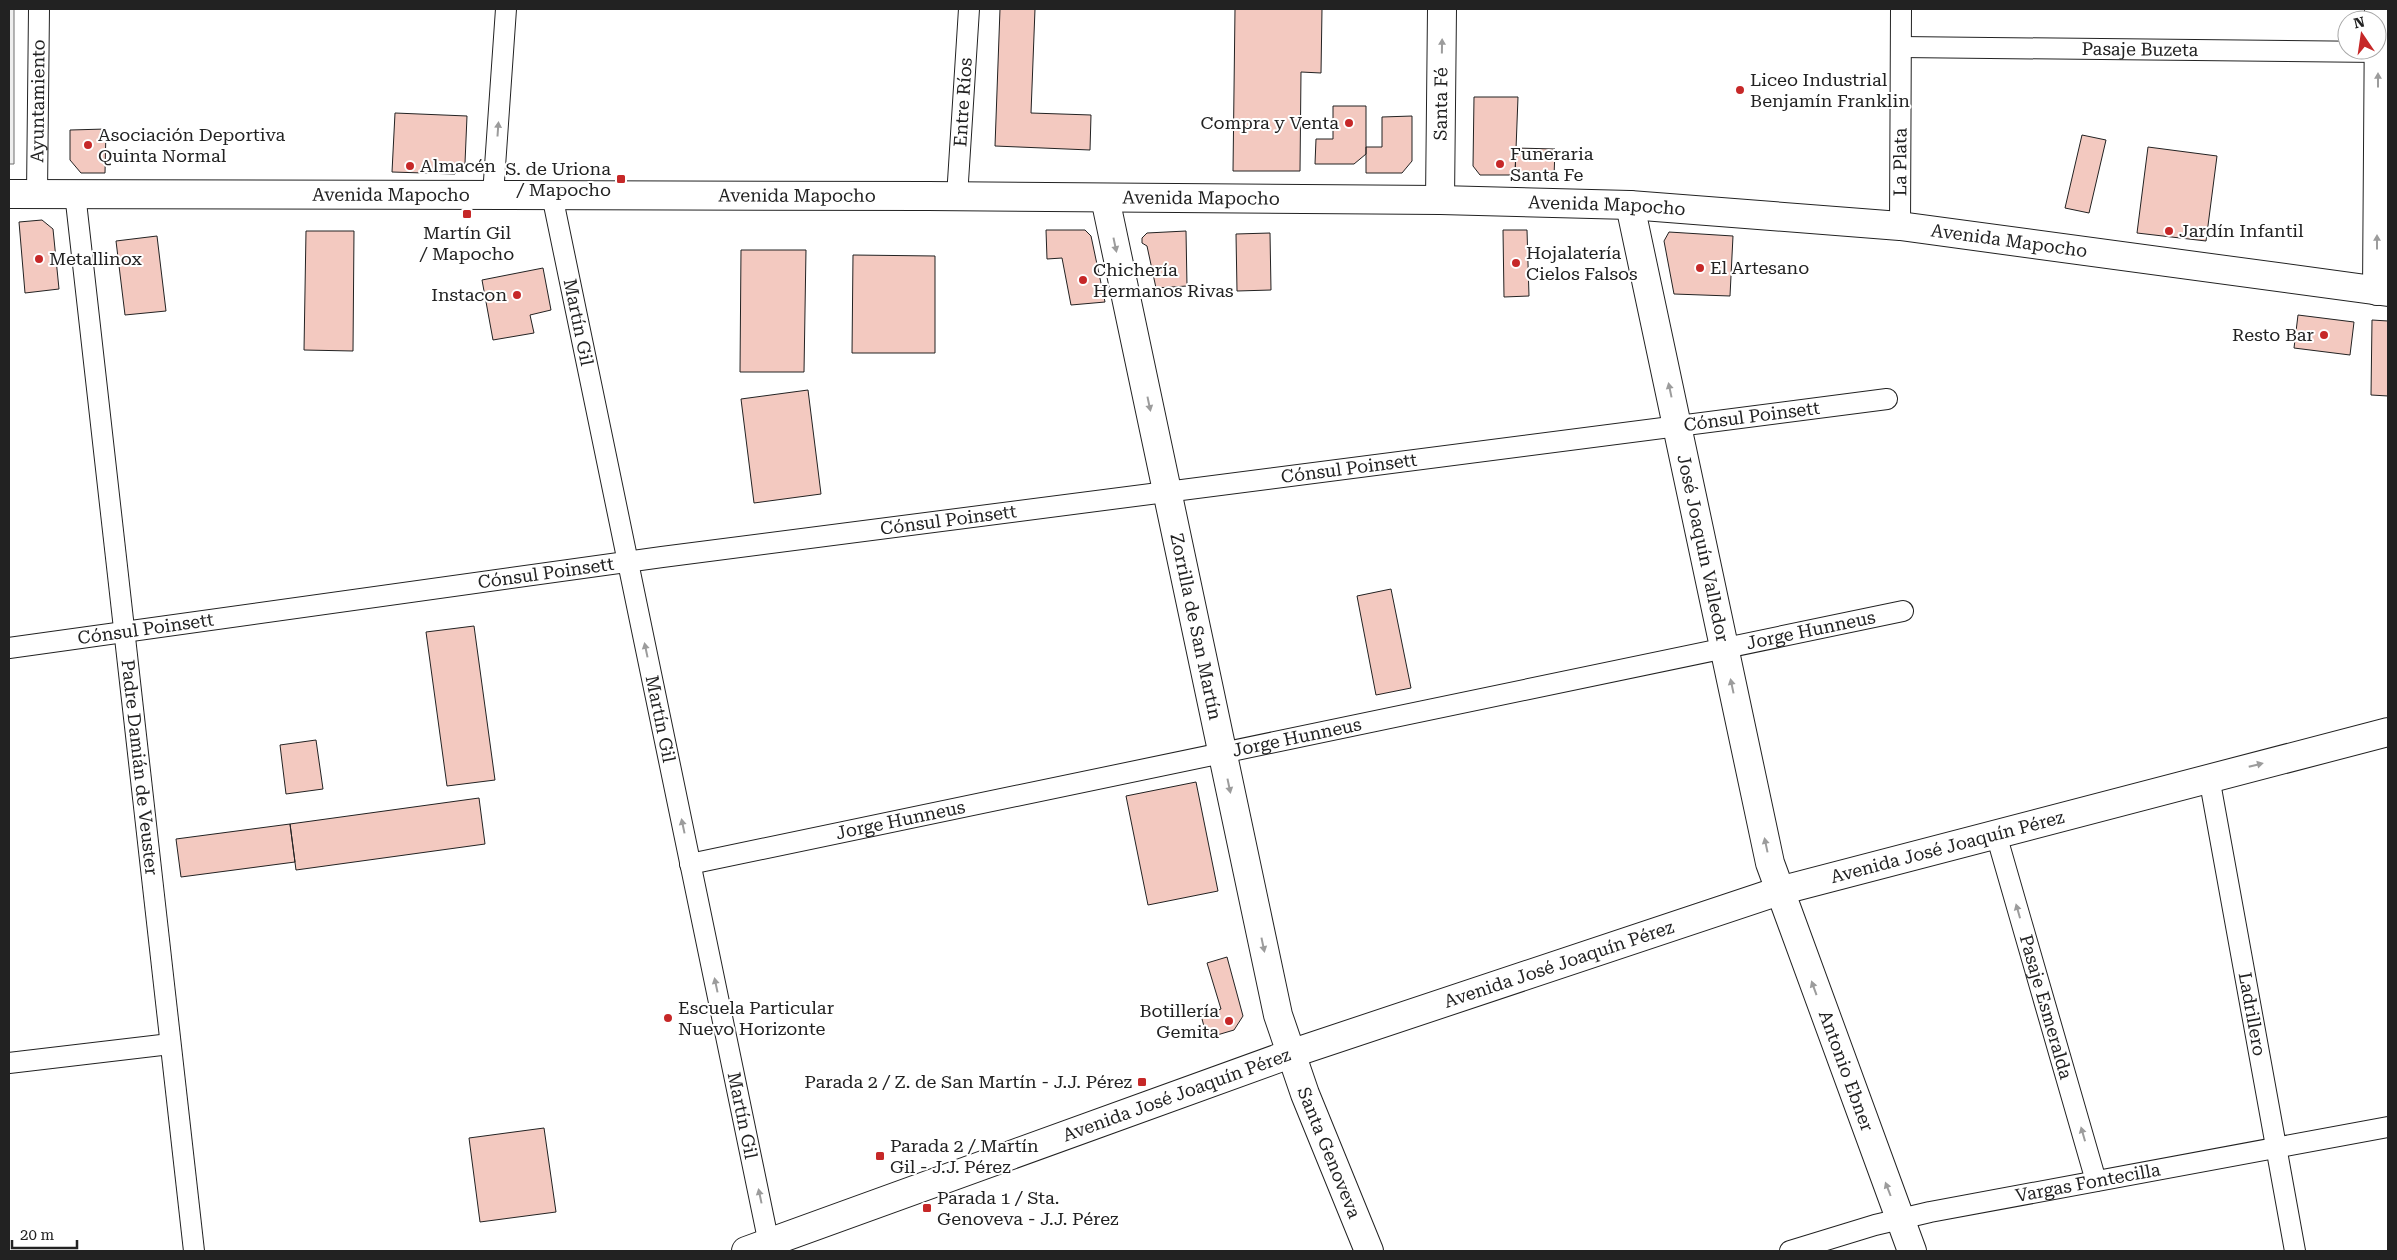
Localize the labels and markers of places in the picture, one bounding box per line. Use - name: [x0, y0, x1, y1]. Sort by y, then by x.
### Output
- place label: Liceo Industrial Benjamín Franklin: [1750, 69, 1910, 111]
- marker: Liceo Industrial Benjamín Franklin: [1734, 84, 1746, 96]
- place label: Compra y Venta: [1201, 112, 1339, 133]
- marker: Compra y Venta: [1343, 117, 1355, 129]
- place label: Asociación Deportiva Quinta Normal: [98, 124, 286, 166]
- marker: Asociación Deportiva Quinta Normal: [82, 139, 94, 151]
- place label: Funeraria Santa Fe: [1510, 143, 1594, 185]
- place label: Almacén: [420, 155, 496, 176]
- place label: S. de Uriona / Mapocho: [505, 158, 611, 200]
- marker: Funeraria Santa Fe: [1494, 158, 1506, 170]
- marker: Almacén: [404, 160, 416, 172]
- marker: S. de Uriona / Mapocho: [615, 173, 627, 185]
- marker: Martín Gil / Mapocho: [461, 208, 473, 220]
- place label: Jardín Infantil: [2179, 220, 2304, 241]
- place label: Martín Gil / Mapocho: [419, 222, 514, 264]
- marker: Jardín Infantil: [2163, 225, 2175, 237]
- place label: Hojalatería Cielos Falsos: [1526, 242, 1638, 284]
- place label: Metallinox: [49, 248, 142, 269]
- marker: Metallinox: [33, 253, 45, 265]
- marker: Hojalatería Cielos Falsos: [1510, 257, 1522, 269]
- place label: El Artesano: [1710, 257, 1809, 278]
- place label: Chichería Hermanos Rivas: [1093, 259, 1234, 301]
- marker: El Artesano: [1694, 262, 1706, 274]
- marker: Chichería Hermanos Rivas: [1077, 274, 1089, 286]
- place label: Instacon: [431, 284, 507, 305]
- marker: Instacon: [511, 289, 523, 301]
- place label: Resto Bar: [2232, 324, 2314, 345]
- marker: Resto Bar: [2318, 329, 2330, 341]
- place label: Escuela Particular Nuevo Horizonte: [678, 997, 834, 1039]
- place label: Botillería Gemita: [1139, 1000, 1219, 1042]
- marker: Escuela Particular Nuevo Horizonte: [662, 1012, 674, 1024]
- marker: Botillería Gemita: [1223, 1015, 1235, 1027]
- place label: Parada 2 / Z. de San Martín - J.J. Pérez: [804, 1071, 1133, 1092]
- marker: Parada 2 / Z. de San Martín - J.J. Pérez: [1136, 1076, 1148, 1088]
- place label: Parada 2 / Martín Gil - J.J. Pérez: [890, 1135, 1039, 1177]
- marker: Parada 2 / Martín Gil - J.J. Pérez: [874, 1150, 886, 1162]
- place label: Parada 1 / Sta. Genoveva - J.J. Pérez: [937, 1187, 1119, 1229]
- marker: Parada 1 / Sta. Genoveva - J.J. Pérez: [921, 1202, 933, 1214]

